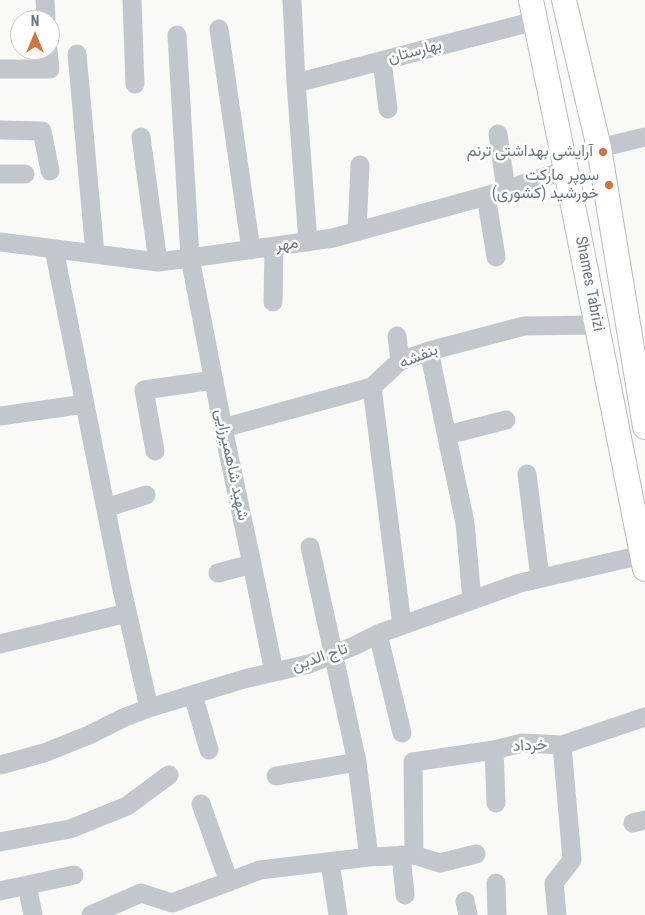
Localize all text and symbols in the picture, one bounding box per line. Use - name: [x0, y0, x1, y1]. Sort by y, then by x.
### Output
- north arrow: [10, 10, 60, 60]
- text: N: [31, 13, 39, 29]
- street label: بهارستان: [386, 36, 444, 68]
- place label: آرایشی بهداشتی ترنم: [467, 142, 593, 162]
- marker: آرایشی بهداشتی ترنم: [597, 146, 609, 158]
- place label: سوپر مارکت خورشید (کشوری): [492, 166, 599, 204]
- marker: سوپر مارکت خورشید (کشوری): [603, 179, 615, 191]
- street label: مهر: [274, 234, 300, 256]
- street label: Shames Tabrizi: [570, 235, 608, 333]
- street label: بنفشه: [397, 341, 441, 373]
- street label: شهید شاهمیرزایی: [210, 407, 252, 523]
- street label: تاج الدین: [290, 640, 350, 676]
- street label: خرداد: [512, 736, 548, 756]

